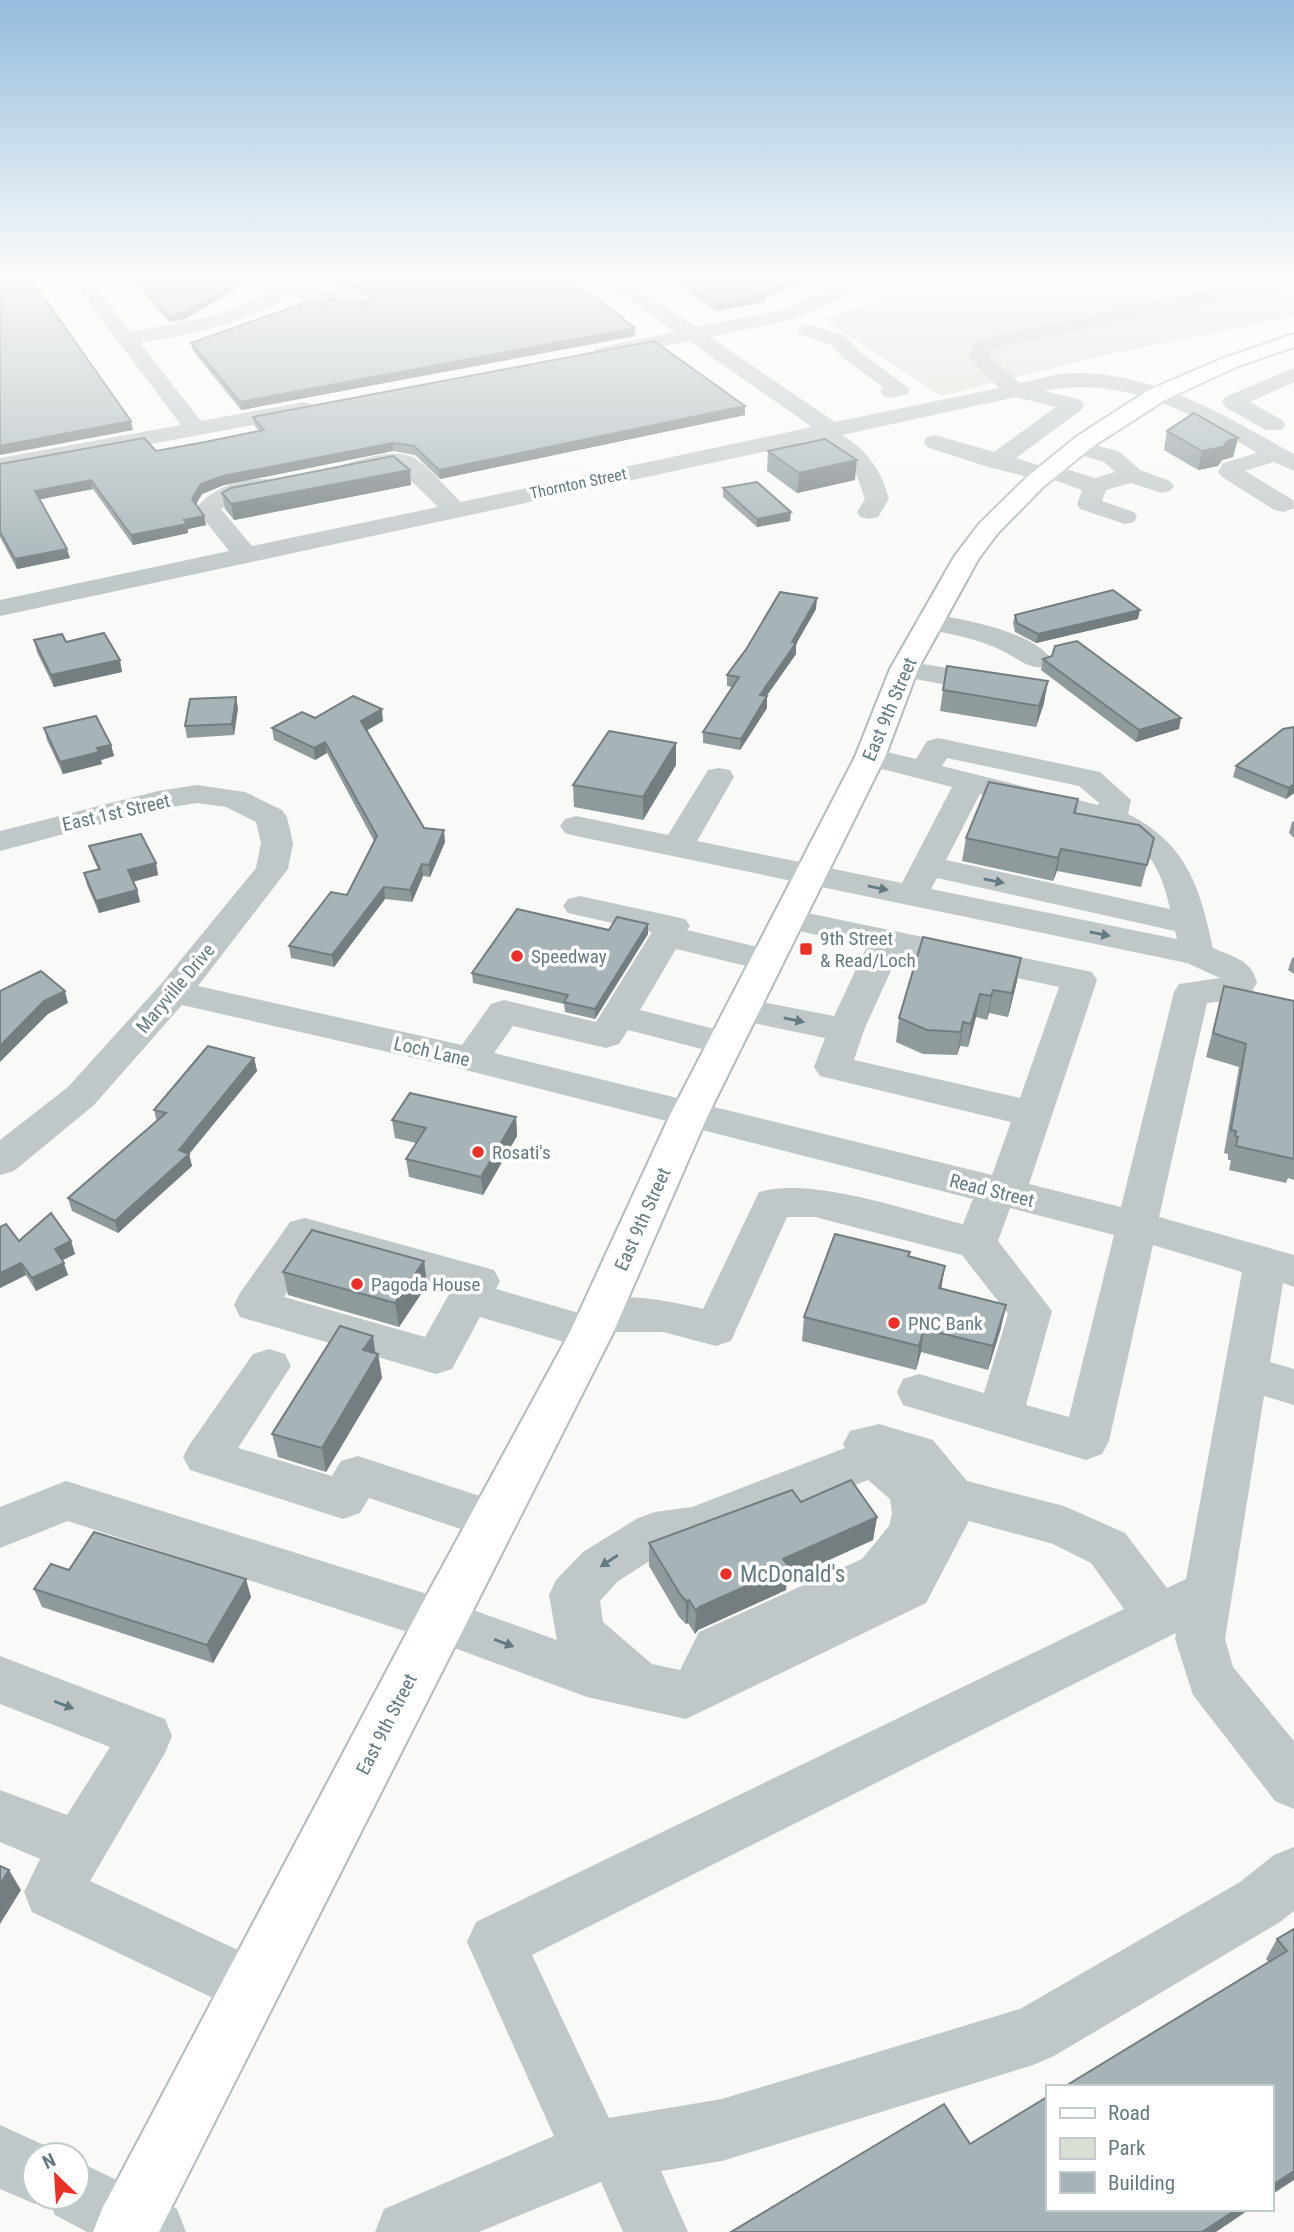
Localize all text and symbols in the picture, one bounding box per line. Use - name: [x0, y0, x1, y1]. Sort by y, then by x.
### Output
- street label: Thornton Street: [528, 464, 628, 503]
- street label: East 9th Street: [857, 654, 922, 764]
- street label: East 1st Street: [60, 789, 172, 836]
- one-way arrow: [983, 876, 1005, 887]
- one-way arrow: [867, 882, 889, 893]
- place label: 9th Street & Read/Loch: [820, 927, 916, 972]
- one-way arrow: [1089, 928, 1111, 939]
- street label: Maryville Drive: [131, 939, 220, 1038]
- marker: 9th Street & Read/Loch: [798, 941, 814, 957]
- place label: Speedway: [531, 945, 607, 968]
- marker: Speedway: [509, 948, 525, 964]
- one-way arrow: [783, 1015, 805, 1026]
- street label: Loch Lane: [392, 1032, 472, 1071]
- place label: Rosati's: [492, 1141, 551, 1164]
- marker: Rosati's: [470, 1144, 486, 1160]
- street label: East 9th Street: [610, 1164, 675, 1274]
- street label: Read Street: [947, 1169, 1037, 1212]
- place label: Pagoda House: [371, 1273, 480, 1296]
- marker: Pagoda House: [349, 1276, 365, 1292]
- place label: PNC Bank: [908, 1312, 983, 1335]
- marker: PNC Bank: [886, 1315, 902, 1331]
- one-way arrow: [600, 1554, 619, 1567]
- place label: McDonald's: [740, 1561, 845, 1588]
- marker: McDonald's: [718, 1566, 734, 1582]
- one-way arrow: [493, 1638, 514, 1649]
- street label: East 9th Street: [351, 1670, 422, 1779]
- one-way arrow: [53, 1699, 74, 1710]
- legend: [1046, 2085, 1273, 2211]
- text: Road: [1108, 2101, 1150, 2125]
- text: Park: [1108, 2136, 1146, 2160]
- north arrow: [21, 2141, 91, 2211]
- text: N: [39, 2148, 59, 2174]
- text: Building: [1108, 2171, 1175, 2195]

